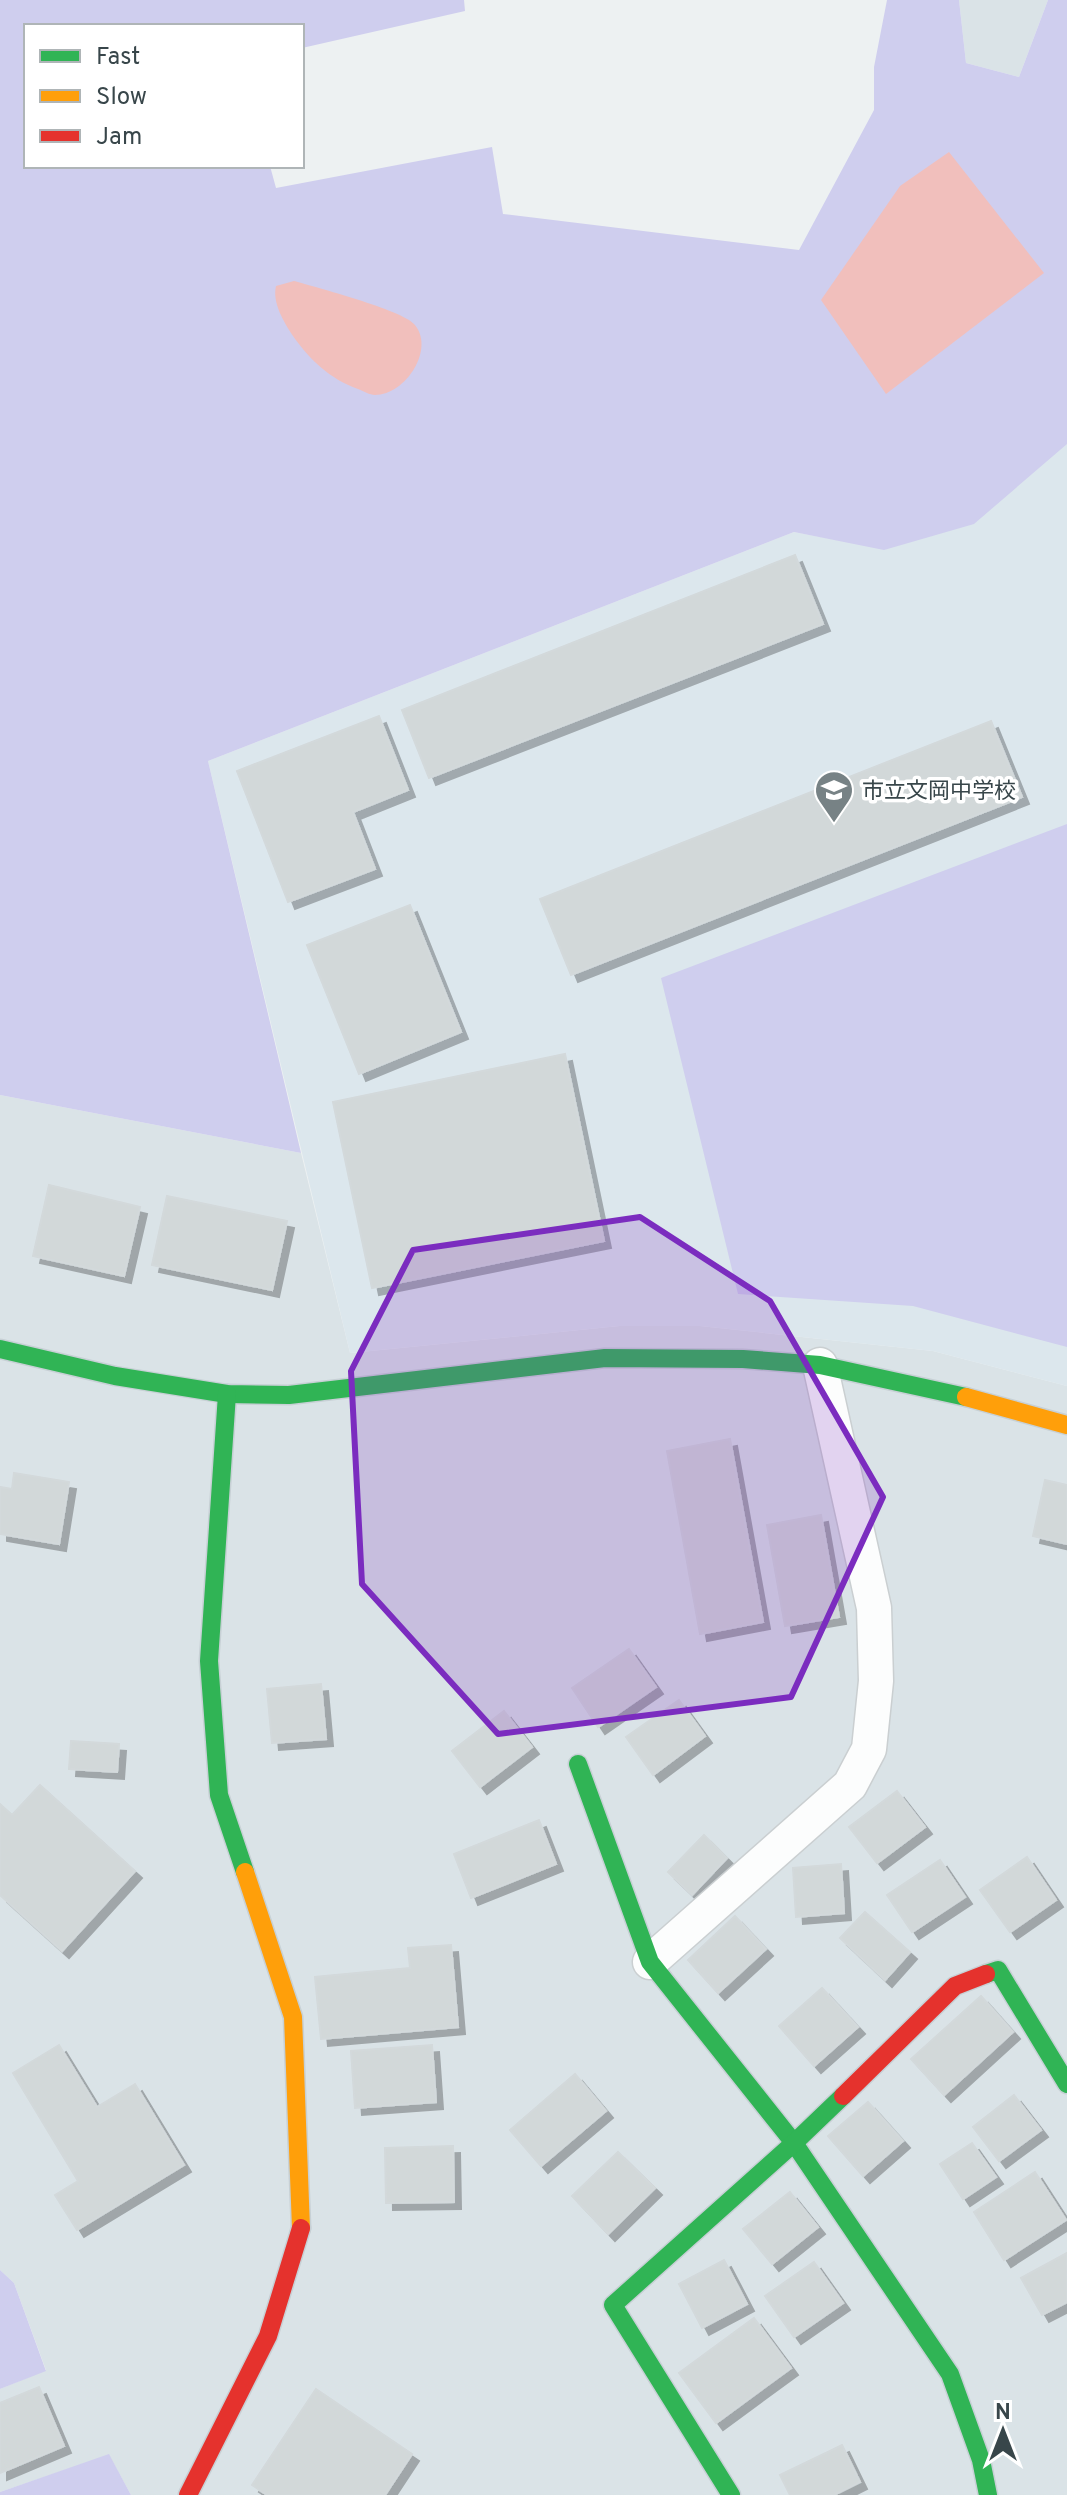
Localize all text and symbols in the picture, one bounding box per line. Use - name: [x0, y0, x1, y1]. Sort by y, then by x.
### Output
- legend: [24, 24, 304, 168]
- text: Fast: [96, 43, 140, 73]
- text: Slow: [96, 83, 147, 113]
- text: Jam: [96, 123, 142, 153]
- school or university icon: 市立文岡中学校: [813, 769, 855, 824]
- place label: 市立文岡中学校: [862, 779, 1016, 806]
- north arrow: [963, 2391, 1043, 2471]
- text: N: [995, 2400, 1011, 2427]

